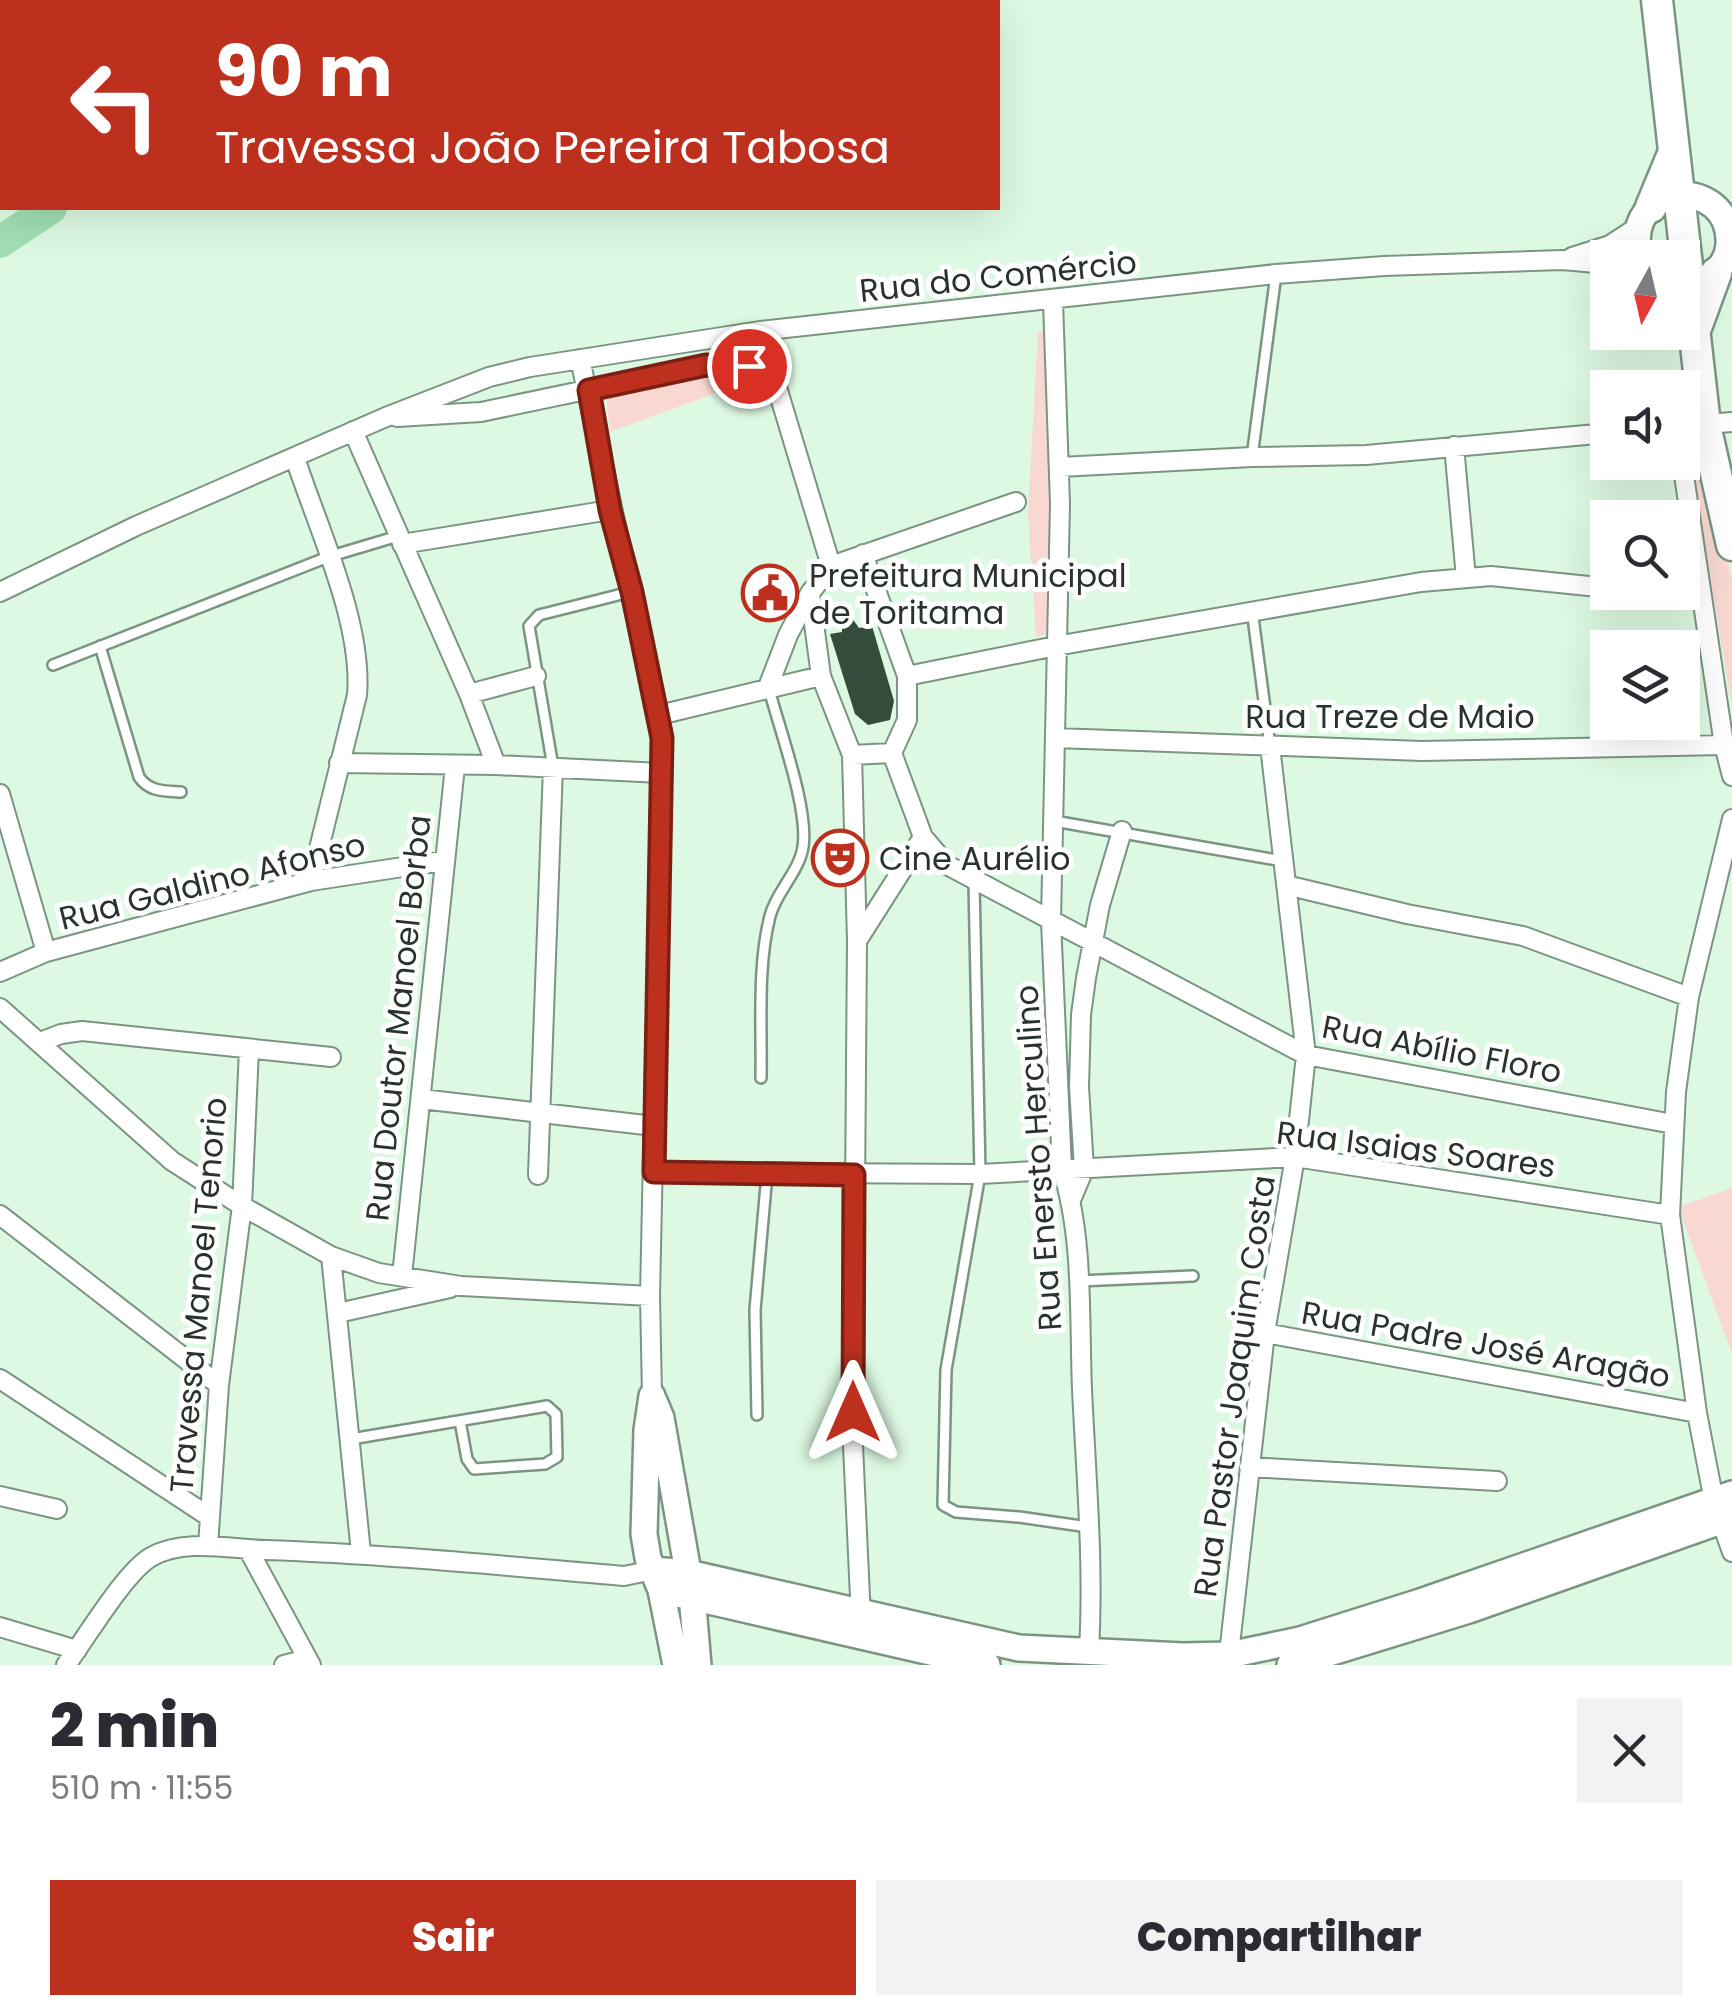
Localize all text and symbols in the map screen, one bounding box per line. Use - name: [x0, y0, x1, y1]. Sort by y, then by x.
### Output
- text: 90 m: [215, 22, 393, 121]
- icon: left: [50, 40, 180, 170]
- text: Travessa João Pereira Tabosa: [215, 116, 890, 179]
- street label: Rua do Comércio: [857, 239, 1139, 313]
- north arrow: [1590, 240, 1700, 350]
- map controls: [1590, 240, 1700, 740]
- pin: [707, 324, 792, 409]
- icon: arrive: [722, 339, 777, 394]
- button: sound: [1590, 370, 1700, 480]
- button: search: [1590, 500, 1700, 610]
- place label: Prefeitura Municipal de Toritama: [809, 553, 1127, 635]
- public building icon: Prefeitura Municipal de Toritama: [740, 563, 800, 623]
- button: layers: [1590, 630, 1700, 740]
- street label: Rua Treze de Maio: [1245, 694, 1535, 739]
- street label: Rua Doutor Manoel Borba: [354, 813, 442, 1223]
- street label: Rua Galdino Afonso: [54, 821, 370, 941]
- theatre icon: Cine Aurélio: [810, 828, 870, 888]
- place label: Cine Aurélio: [879, 836, 1071, 881]
- street label: Rua Enersto Herculino: [1003, 984, 1073, 1332]
- street label: Rua Abílio Floro: [1319, 1004, 1565, 1094]
- street label: Travessa Manoel Tenorio: [158, 1095, 238, 1495]
- street label: Rua Isaias Soares: [1274, 1110, 1558, 1188]
- street label: Rua Pastor Joaquim Costa: [1182, 1172, 1286, 1600]
- street label: Rua Padre José Aragão: [1298, 1289, 1674, 1399]
- position arrow: [801, 1360, 905, 1464]
- text: 2 min: [50, 1684, 219, 1768]
- button: close: [1577, 1698, 1682, 1803]
- text: 510 m · 11:55: [50, 1765, 233, 1810]
- button: Sair: [50, 1880, 856, 1995]
- button: Compartilhar: [876, 1880, 1682, 1995]

